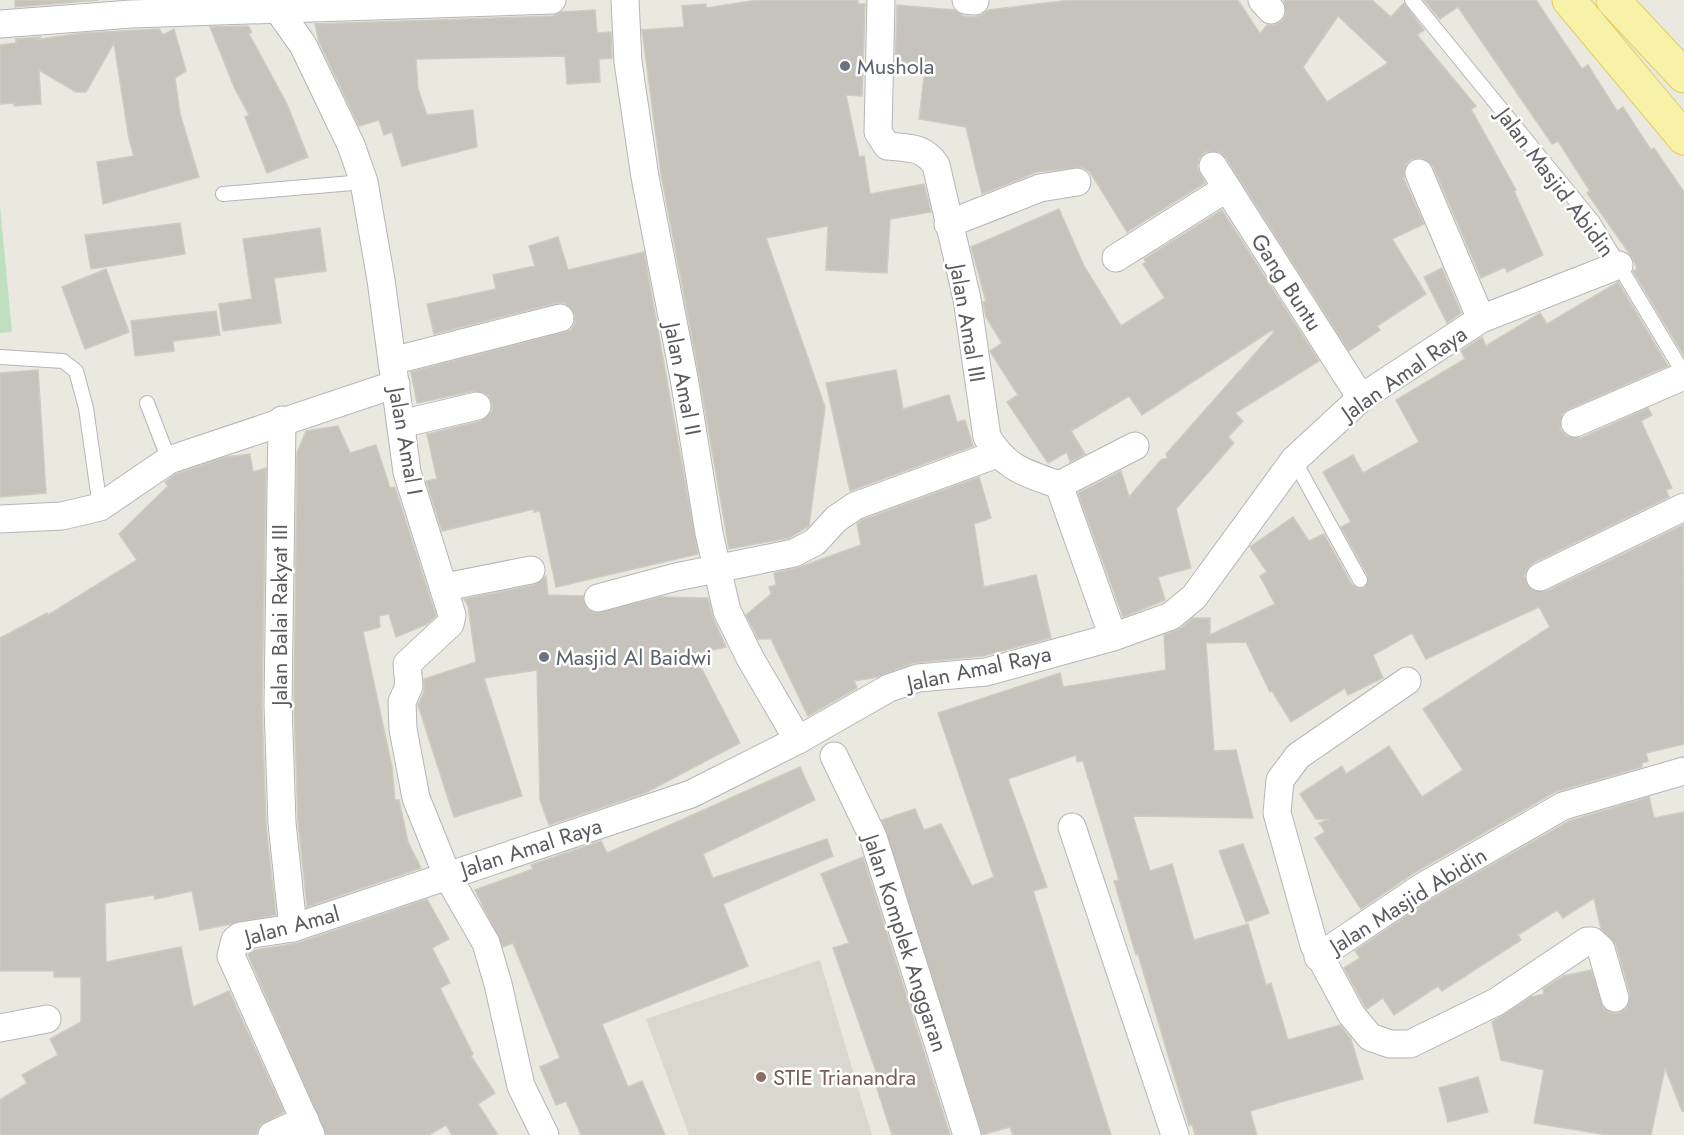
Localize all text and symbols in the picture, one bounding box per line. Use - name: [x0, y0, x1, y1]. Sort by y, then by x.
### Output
- place label: Mushola: [857, 50, 934, 82]
- marker: Mushola: [838, 59, 852, 73]
- street label: Jalan Masjid Abidin: [1487, 98, 1623, 263]
- street label: Gang Buntu: [1243, 227, 1331, 337]
- street label: Jalan Amal III: [941, 258, 994, 385]
- street label: Jalan Amal II: [656, 317, 710, 438]
- street label: Jalan Amal Raya: [1332, 318, 1473, 430]
- street label: Jalan Amal I: [380, 382, 431, 497]
- street label: Jalan Balai Rakyat III: [263, 524, 295, 709]
- street label: Jalan Amal Raya: [901, 637, 1054, 700]
- place label: Masjid Al Baidwi: [556, 641, 712, 673]
- marker: Masjid Al Baidwi: [537, 650, 551, 664]
- street label: Jalan Amal Raya: [453, 809, 606, 886]
- street label: Jalan Komplek Anggaran: [855, 827, 956, 1056]
- street label: Jalan Masjid Abidin: [1321, 839, 1493, 963]
- street label: Jalan Amal: [238, 897, 343, 954]
- place label: STIE Trianandra: [773, 1061, 916, 1093]
- marker: STIE Trianandra: [754, 1070, 768, 1084]

